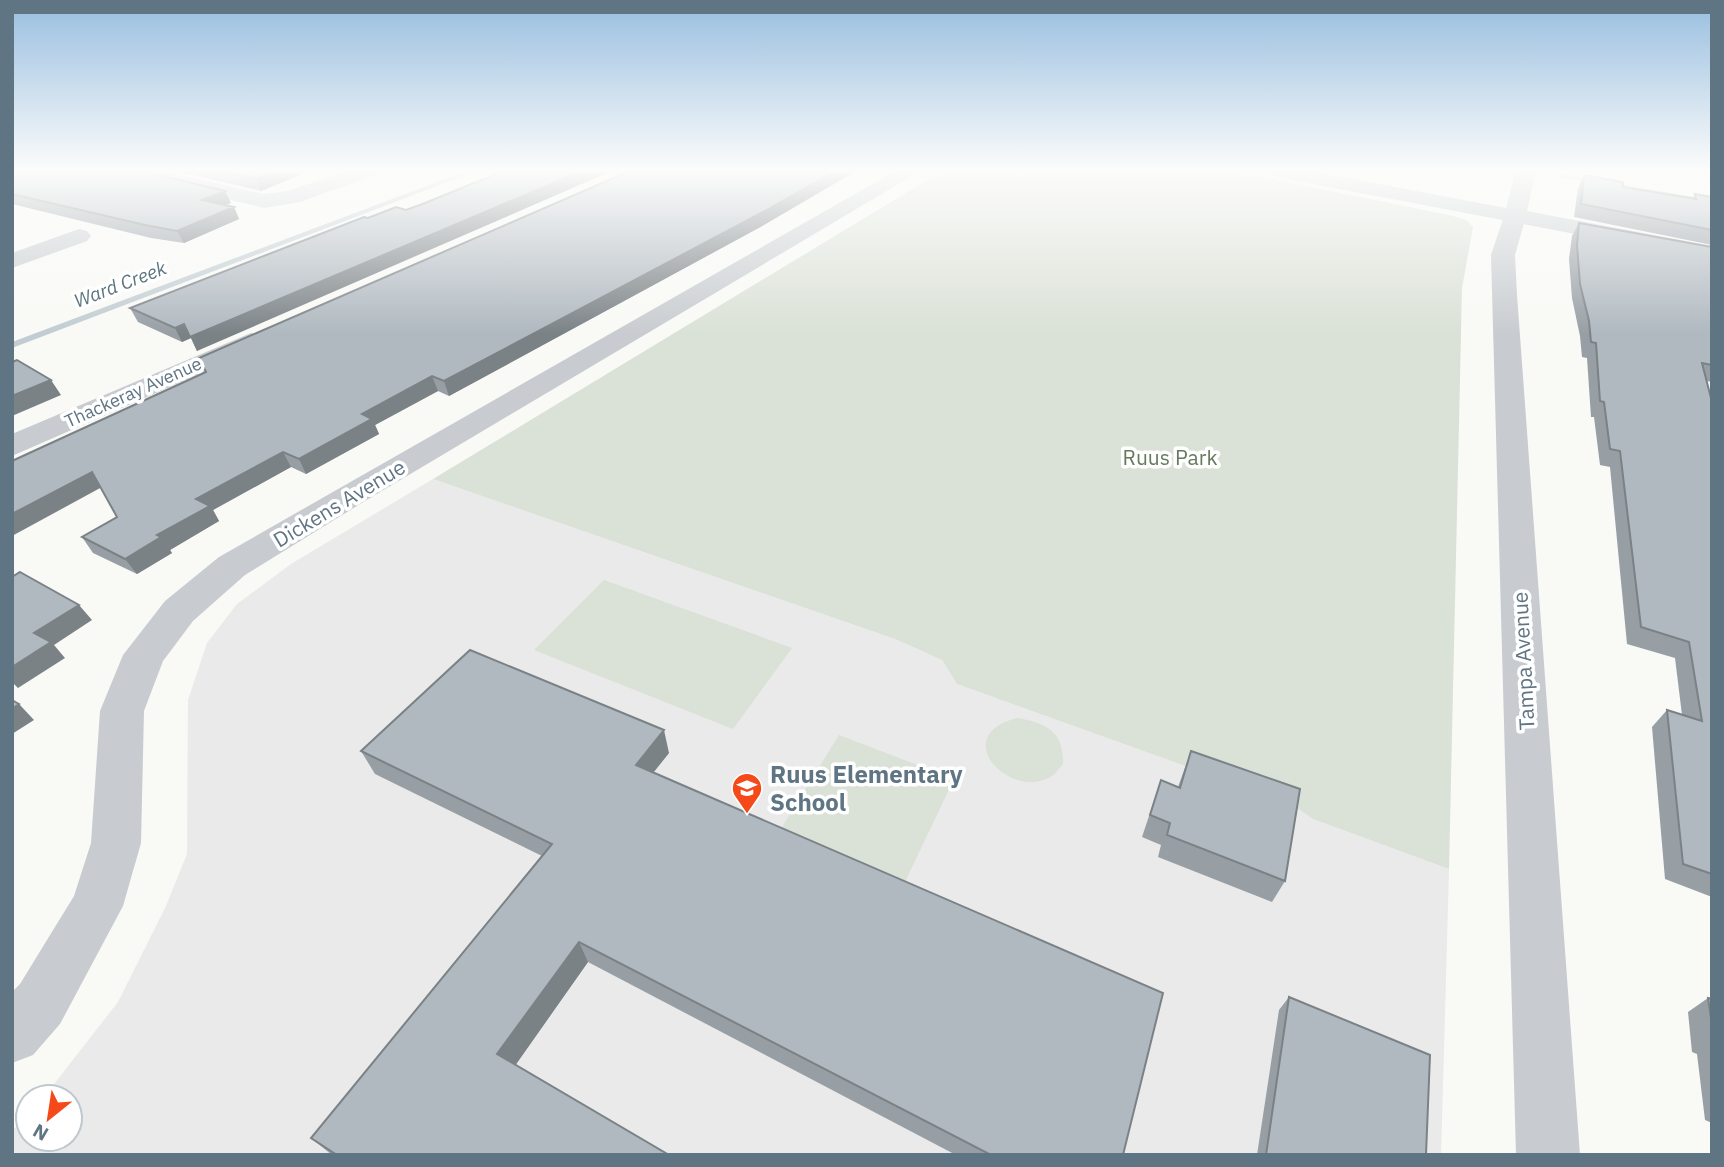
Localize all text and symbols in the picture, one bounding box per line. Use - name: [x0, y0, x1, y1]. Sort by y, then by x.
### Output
- water label: Ward Creek: [70, 255, 171, 313]
- street label: Thackeray Avenue: [61, 351, 205, 433]
- park label: Ruus Park: [1123, 443, 1217, 471]
- street label: Dickens Avenue: [268, 453, 410, 553]
- street label: Tampa Avenue: [1505, 591, 1541, 731]
- place label: Ruus Elementary School: [770, 758, 963, 818]
- school or university icon: Ruus Elementary School: [730, 771, 764, 815]
- north arrow: [14, 1083, 84, 1153]
- text: N: [29, 1119, 52, 1147]

